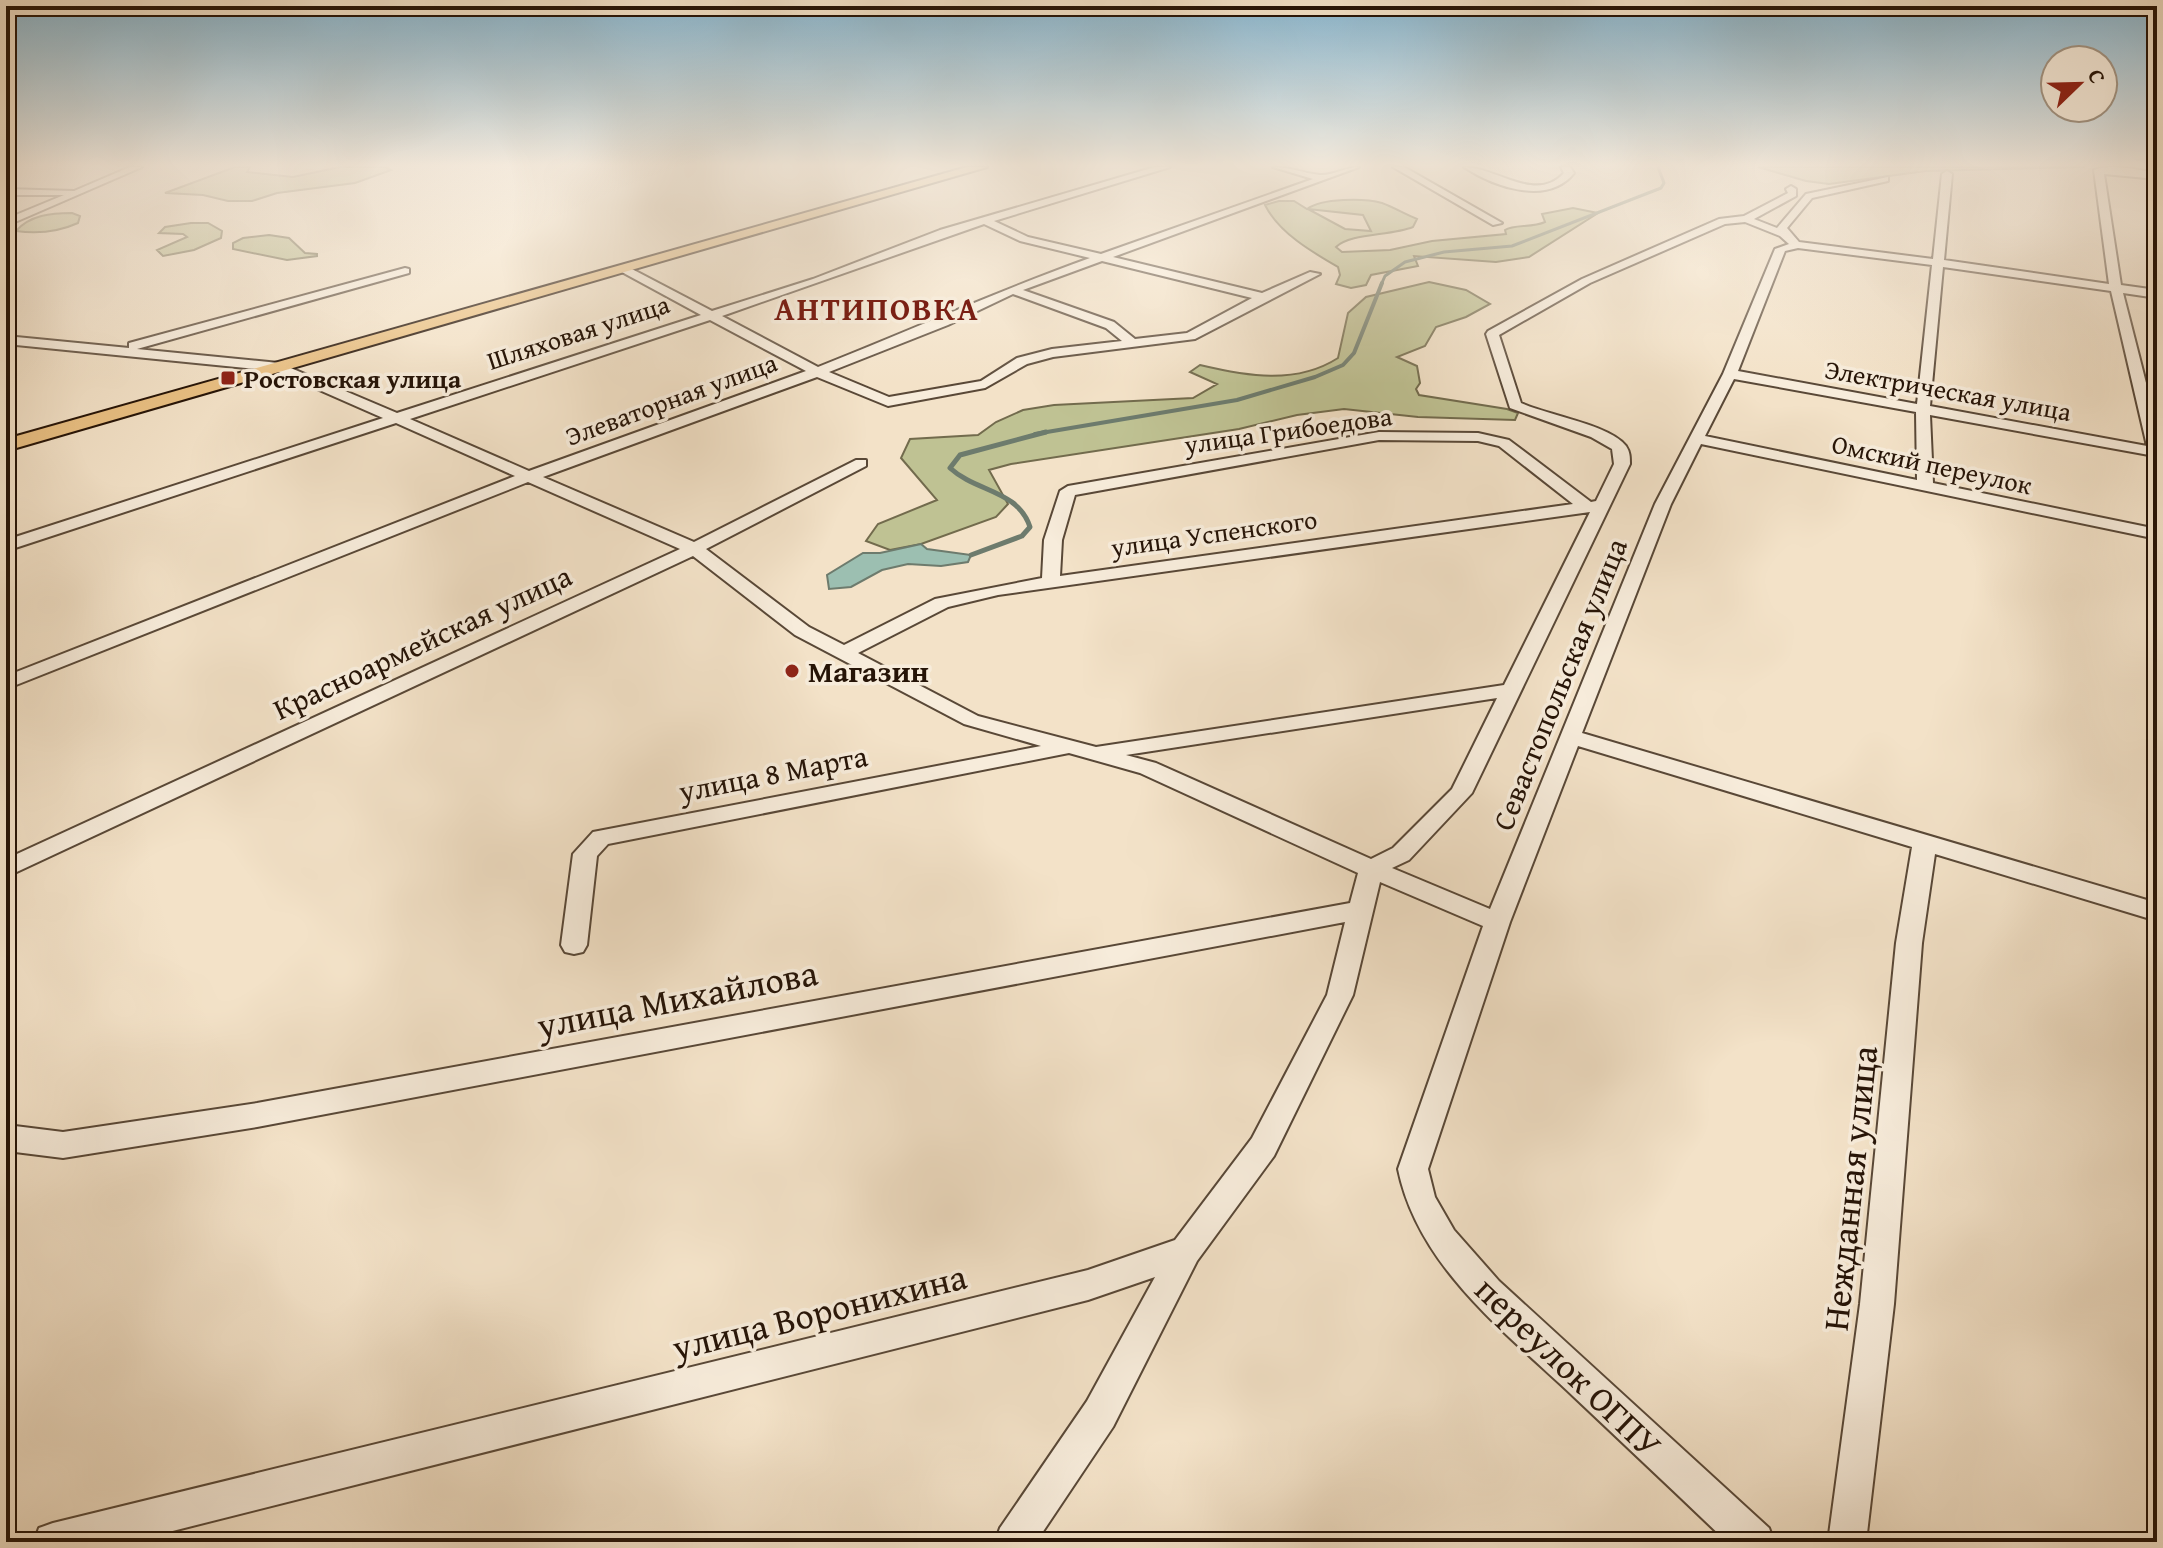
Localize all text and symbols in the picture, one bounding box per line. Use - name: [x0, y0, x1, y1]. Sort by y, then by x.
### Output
- north arrow: [2039, 44, 2119, 124]
- text: С: [2080, 64, 2115, 88]
- street label: Шляховая улица: [482, 284, 675, 380]
- district label: АНТИПОВКА: [774, 285, 980, 332]
- street label: Элеваторная улица: [560, 342, 783, 455]
- street label: Электрическая улица: [1822, 349, 2075, 431]
- place label: Ростовская улица: [244, 359, 462, 398]
- marker: Ростовская улица: [219, 369, 237, 387]
- street label: улица Грибоедова: [1181, 396, 1395, 464]
- street label: Омский переулок: [1828, 424, 2036, 504]
- street label: улица Успенского: [1107, 499, 1320, 567]
- street label: Севастопольская улица: [1480, 531, 1638, 837]
- street label: Красноармейская улица: [266, 553, 579, 731]
- place label: Магазин: [808, 649, 929, 693]
- marker: Магазин: [783, 662, 801, 680]
- street label: улица 8 Марта: [674, 733, 872, 813]
- street label: улица Михайлова: [531, 945, 822, 1051]
- street label: Нежданная улица: [1808, 1043, 1890, 1333]
- street label: улица Воронихина: [665, 1249, 972, 1373]
- street label: переулок ОГПУ: [1464, 1263, 1674, 1469]

